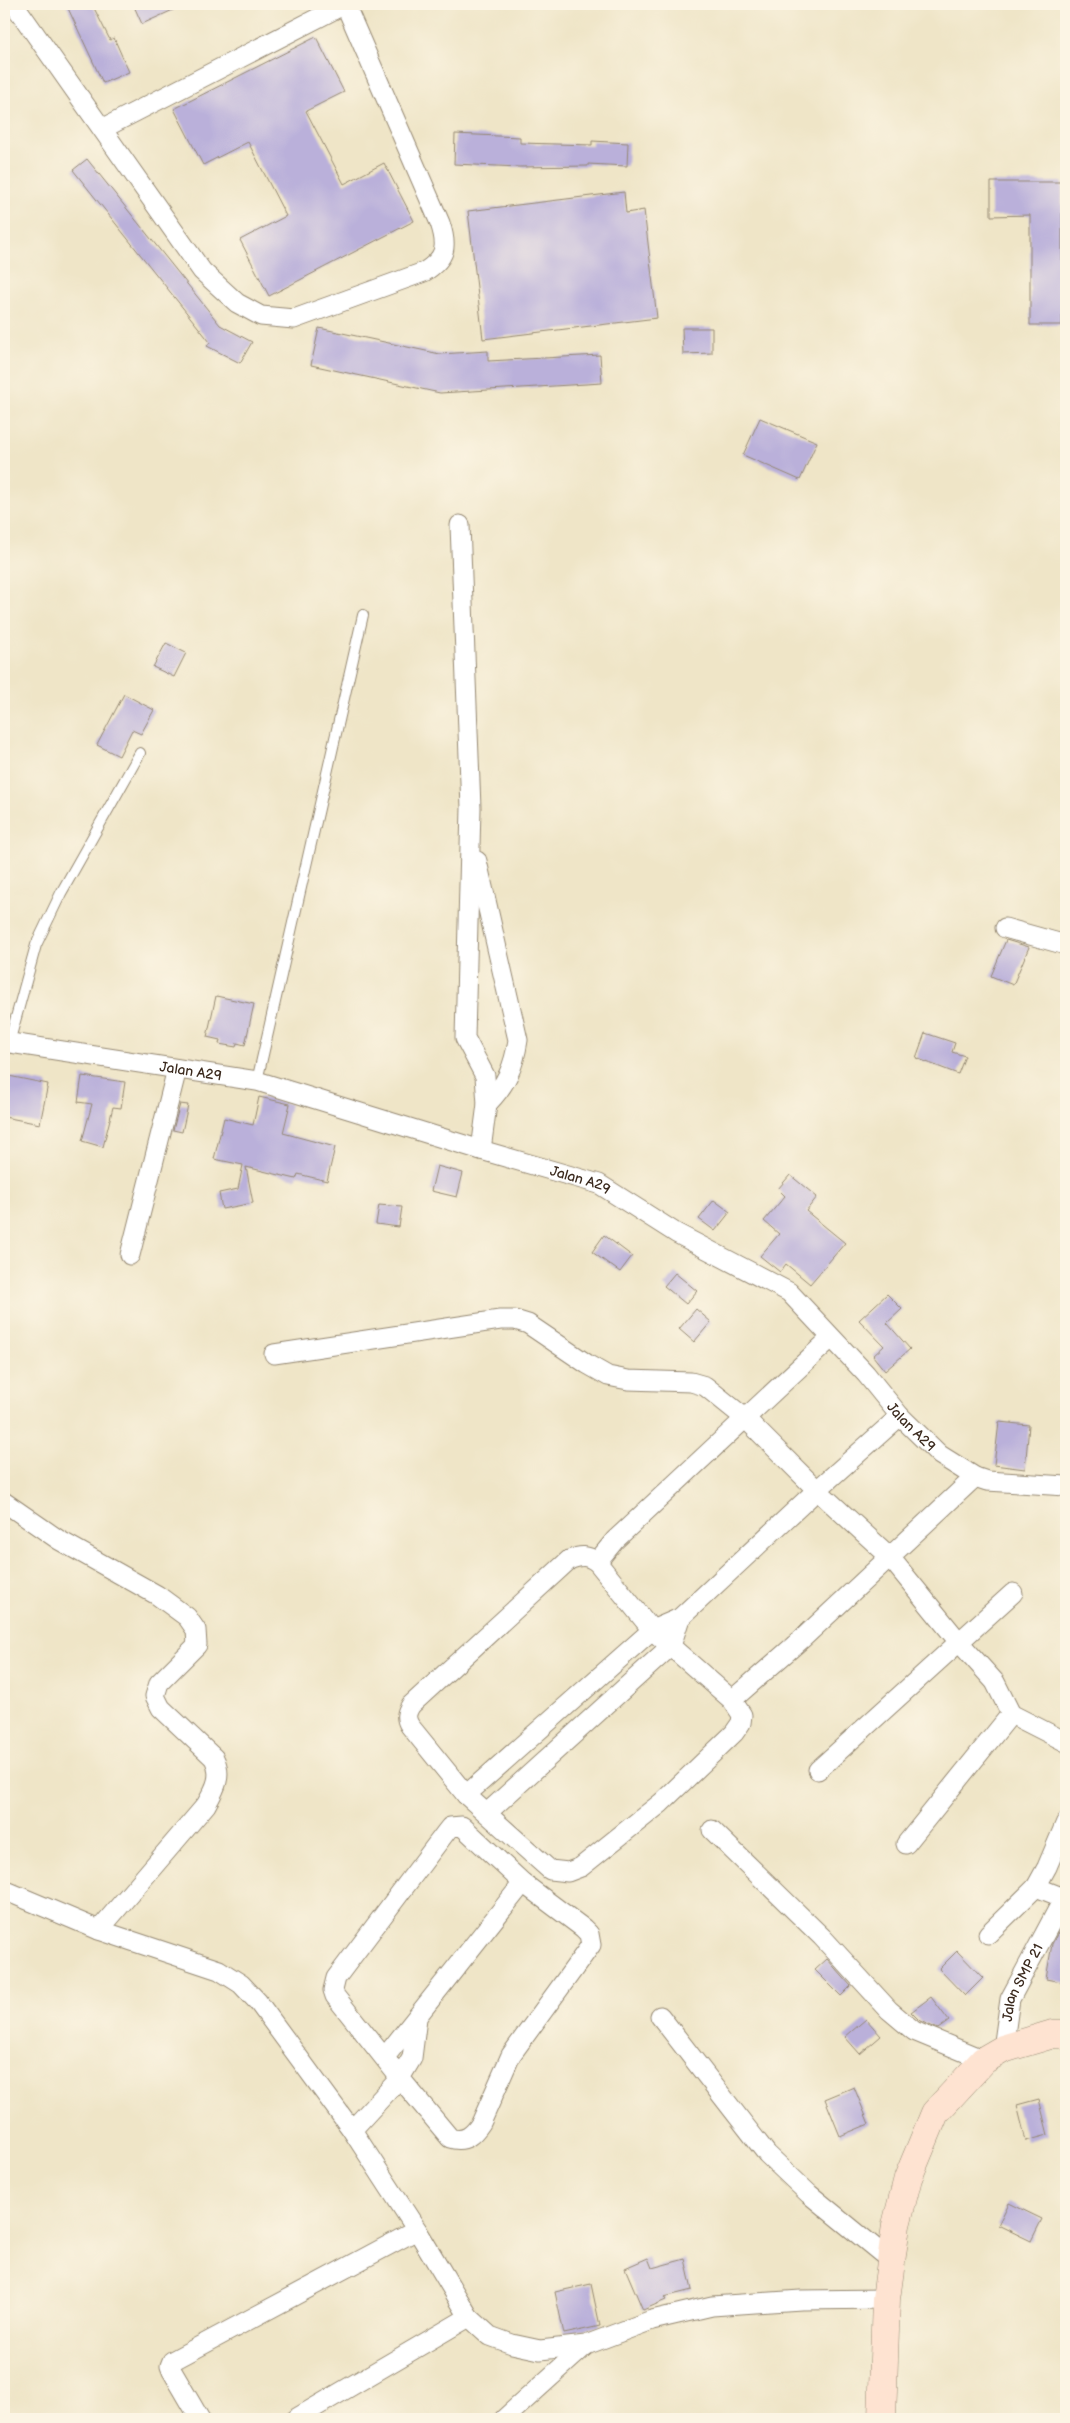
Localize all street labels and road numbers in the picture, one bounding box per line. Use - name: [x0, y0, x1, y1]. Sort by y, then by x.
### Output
- street label: Jalan A29: [159, 1058, 223, 1084]
- street label: Jalan A29: [548, 1162, 614, 1198]
- street label: Jalan A29: [884, 1398, 939, 1455]
- street label: Jalan SMP 21: [998, 1941, 1046, 2022]

